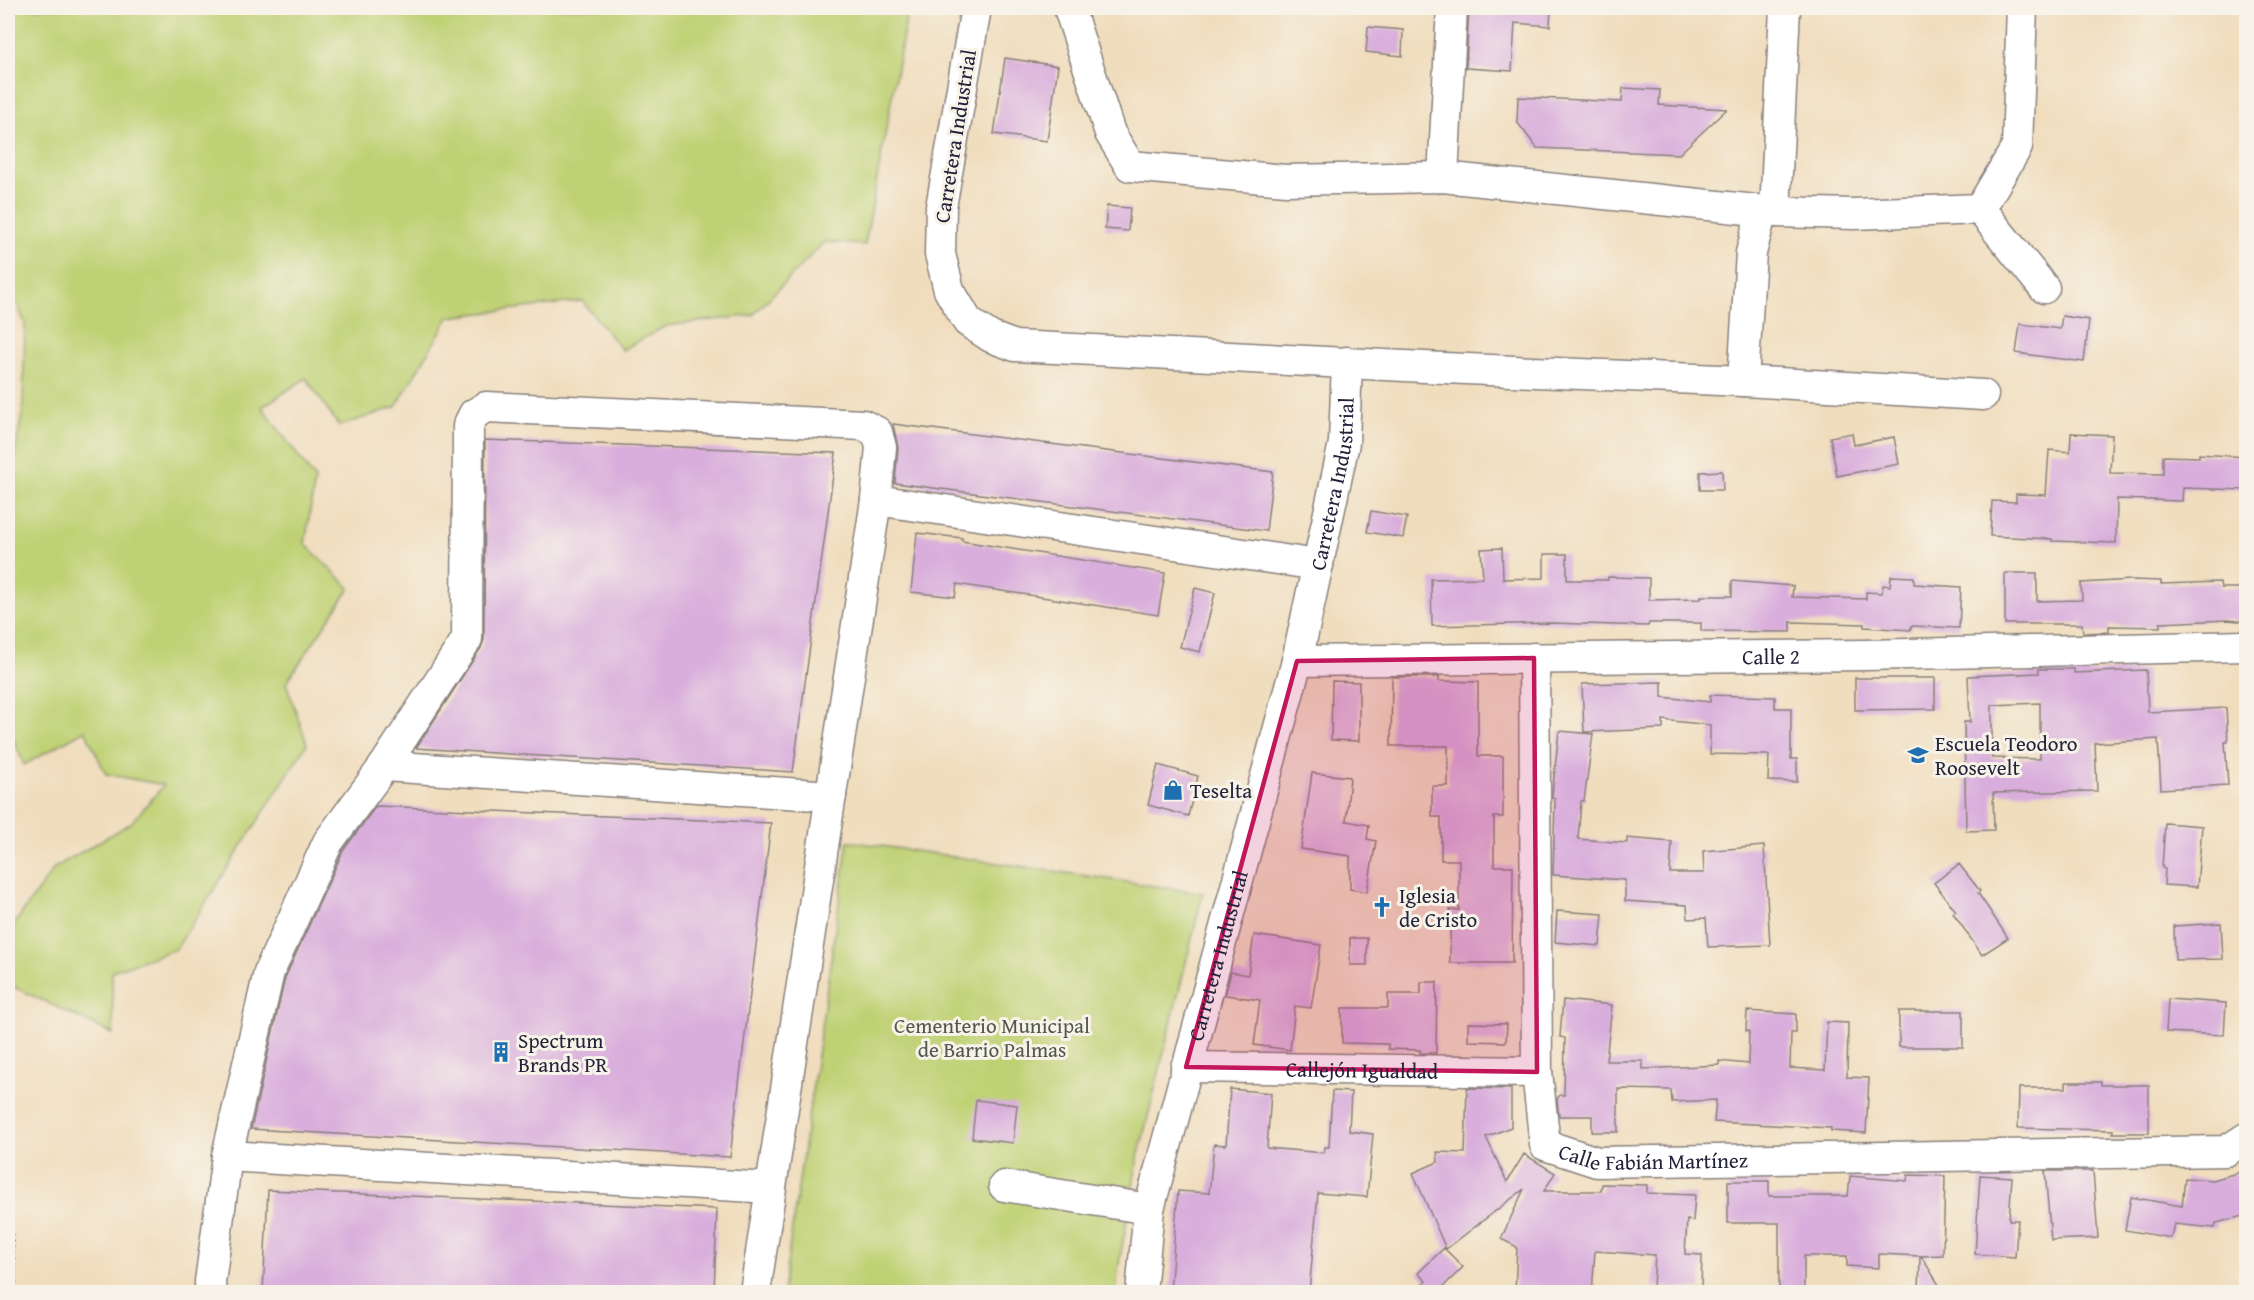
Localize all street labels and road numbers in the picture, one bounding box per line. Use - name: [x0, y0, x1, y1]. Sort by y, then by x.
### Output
- street label: Carretera Industrial: [926, 47, 984, 225]
- street label: Carretera Industrial: [1301, 397, 1361, 573]
- street label: Calle 2: [1742, 640, 1800, 672]
- street label: Carretera Industrial: [1180, 867, 1255, 1044]
- street label: Callejón Igualdad: [1286, 1053, 1439, 1086]
- street label: Calle Fabián Martínez: [1555, 1135, 1748, 1178]

